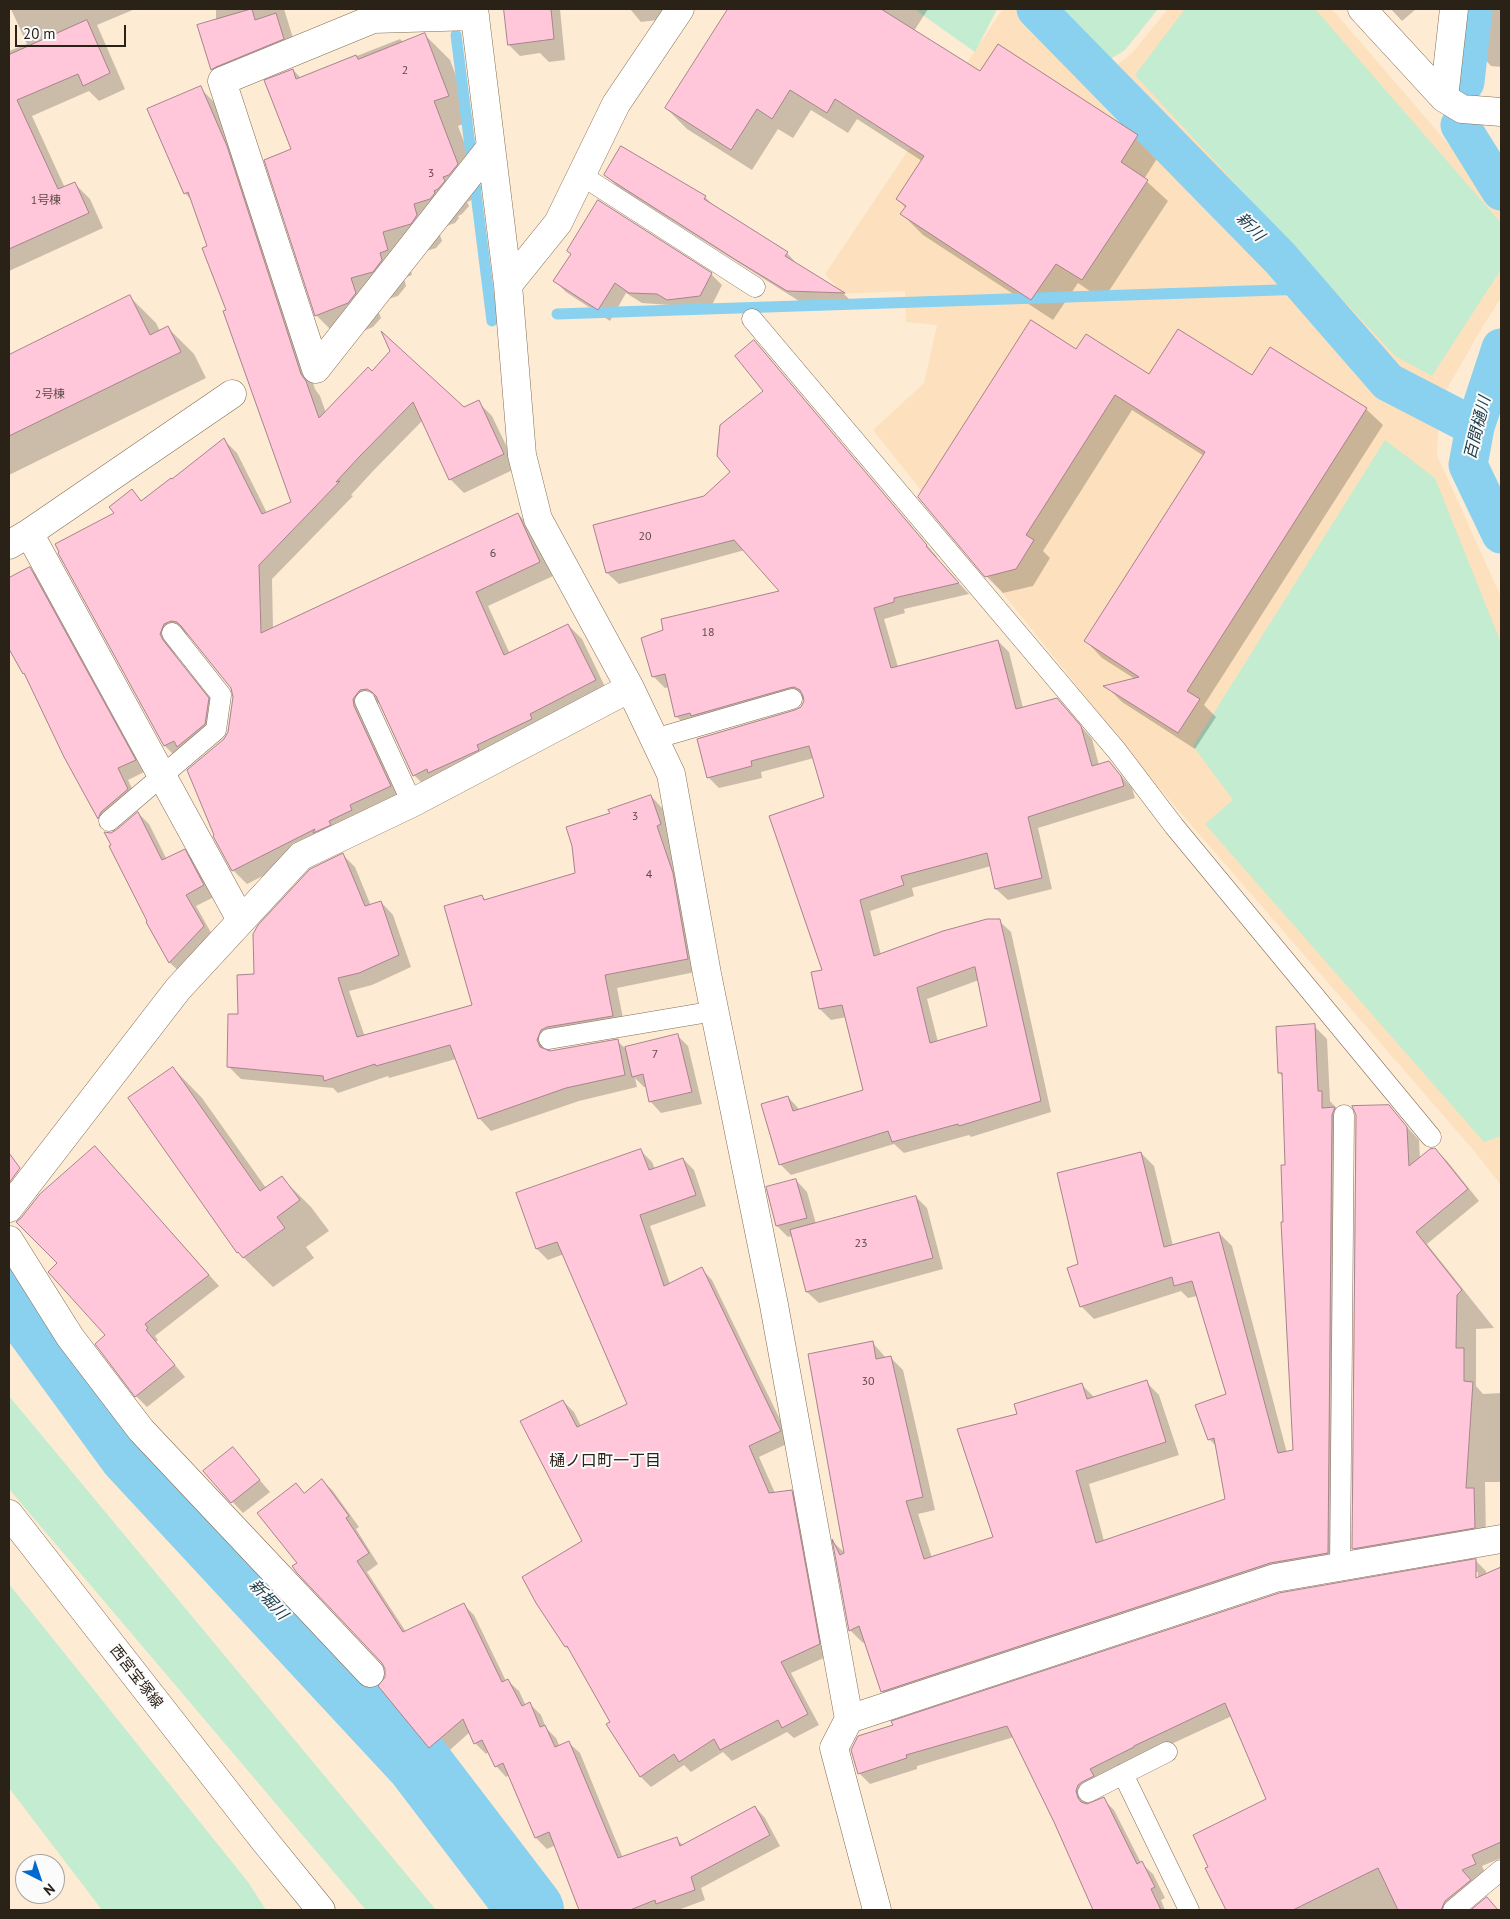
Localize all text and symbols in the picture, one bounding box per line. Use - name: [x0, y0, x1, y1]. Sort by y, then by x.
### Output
- scale bar: [18, 15, 129, 47]
- text: 20 m: [23, 24, 56, 43]
- house number: 2: [402, 64, 408, 78]
- house number: 3: [428, 167, 434, 181]
- house number: 1号棟: [31, 194, 61, 208]
- water label: 新川: [1232, 209, 1268, 245]
- house number: 2号棟: [35, 388, 65, 402]
- water label: 百間樋川: [1461, 395, 1495, 461]
- house number: 20: [638, 530, 652, 544]
- house number: 6: [490, 547, 496, 561]
- house number: 18: [701, 626, 715, 640]
- house number: 3: [632, 810, 638, 824]
- house number: 4: [646, 868, 652, 882]
- house number: 7: [652, 1048, 658, 1062]
- house number: 23: [854, 1237, 868, 1251]
- house number: 30: [861, 1375, 875, 1389]
- district label: 樋ノ口町一丁目: [549, 1451, 661, 1471]
- water label: 新堀川: [245, 1576, 291, 1624]
- street label: 西宮宝塚線: [106, 1642, 166, 1712]
- north arrow: [15, 1854, 65, 1904]
- text: N: [40, 1880, 59, 1899]

